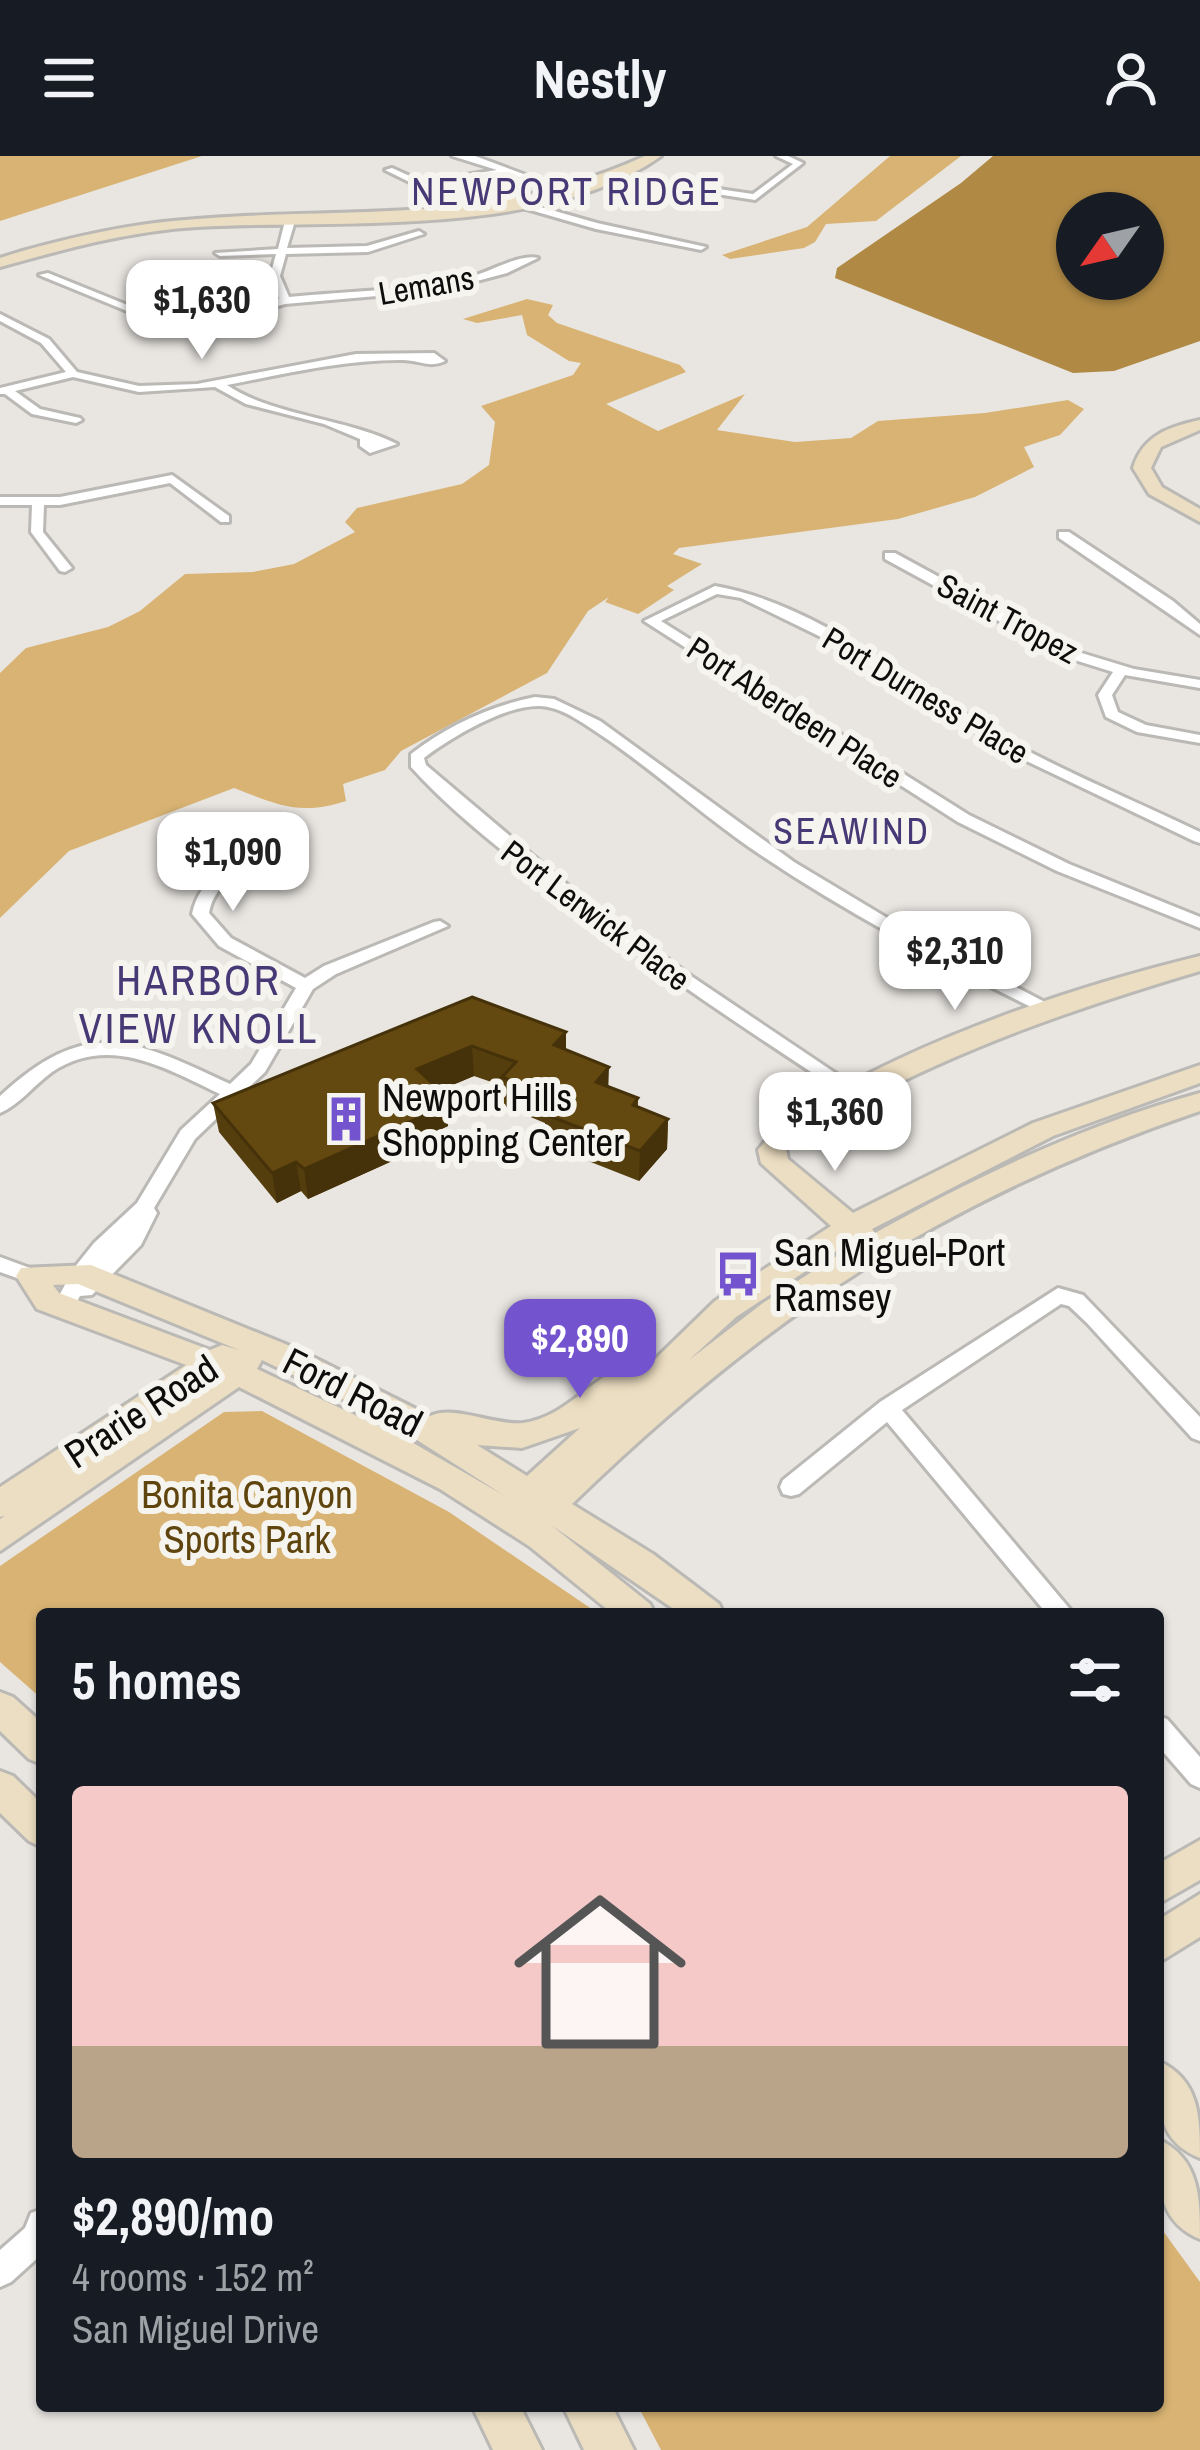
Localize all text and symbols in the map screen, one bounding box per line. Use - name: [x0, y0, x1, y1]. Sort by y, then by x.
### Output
- text: Nestly: [534, 42, 666, 115]
- icon: menu: [36, 45, 102, 111]
- icon: person: [1098, 45, 1164, 111]
- district label: NEWPORT RIDGE: [411, 165, 723, 217]
- north arrow: [1056, 192, 1164, 300]
- map controls: [1056, 192, 1164, 300]
- street label: Lemans: [375, 255, 477, 315]
- pin: $1,630: [104, 260, 300, 362]
- text: $1,630: [153, 273, 251, 325]
- street label: Saint Tropez: [930, 563, 1086, 673]
- street label: Port Durness Place: [815, 616, 1037, 774]
- street label: Port Aberdeen Place: [679, 626, 911, 798]
- district label: SEAWIND: [773, 807, 931, 855]
- pin: $1,090: [135, 812, 331, 914]
- text: $1,090: [184, 825, 282, 877]
- street label: Port Lerwick Place: [493, 830, 699, 1000]
- pin: $2,310: [857, 911, 1053, 1013]
- text: $2,310: [906, 924, 1004, 976]
- district label: HARBOR VIEW KNOLL: [79, 952, 319, 1056]
- place label: Newport Hills Shopping Center: [382, 1071, 624, 1168]
- pin: $1,360: [737, 1072, 933, 1174]
- text: $1,360: [786, 1085, 884, 1137]
- building icon: Newport Hills Shopping Center: [321, 1094, 371, 1144]
- place label: San Miguel-Port Ramsey: [774, 1226, 1005, 1323]
- bus stop icon: San Miguel-Port Ramsey: [713, 1249, 763, 1299]
- pin: $2,890: [482, 1299, 678, 1401]
- text: $2,890: [531, 1312, 629, 1364]
- street label: Ford Road: [275, 1335, 431, 1449]
- street label: Prarie Road: [55, 1342, 227, 1480]
- park label: Bonita Canyon Sports Park: [141, 1468, 353, 1565]
- text: 5 homes: [72, 1646, 242, 1715]
- icon: filters: [1062, 1647, 1128, 1713]
- icon: home: [492, 1864, 708, 2080]
- text: $2,890/mo: [72, 2182, 274, 2251]
- text: 4 rooms · 152 m²: [72, 2251, 314, 2303]
- text: San Miguel Drive: [72, 2303, 319, 2355]

